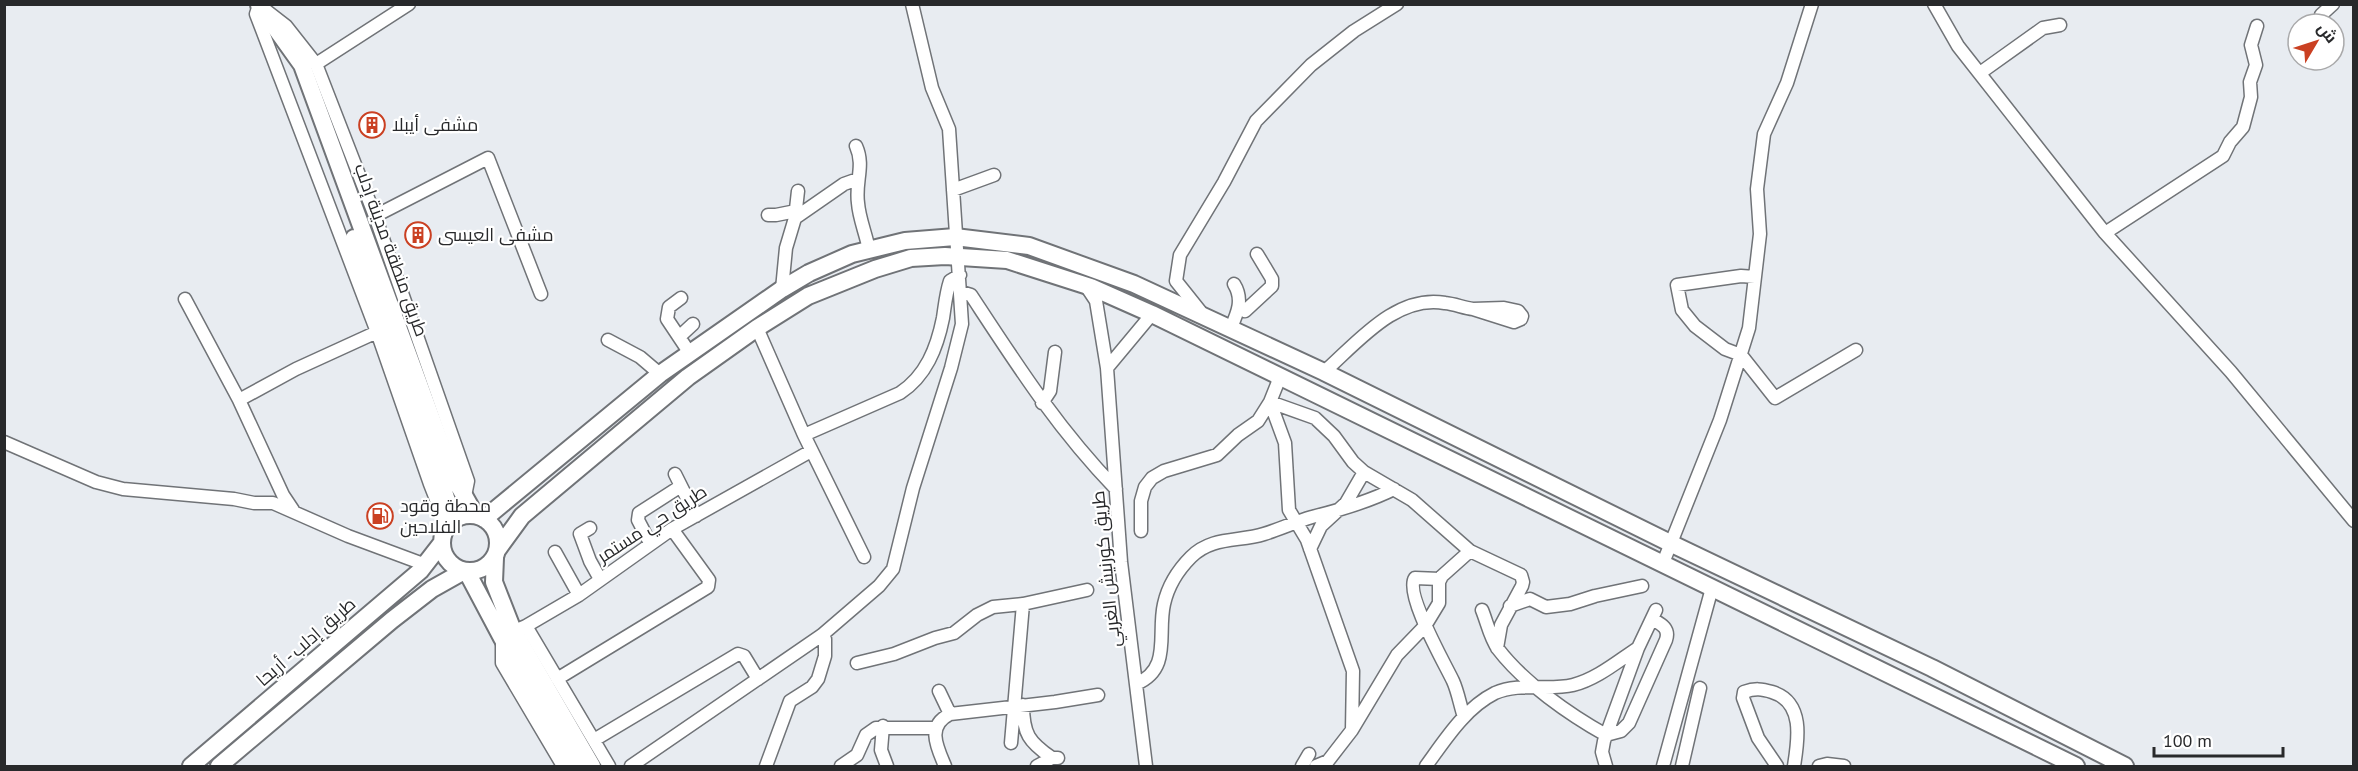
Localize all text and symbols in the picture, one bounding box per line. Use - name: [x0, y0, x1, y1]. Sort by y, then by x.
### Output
- north arrow: [2286, 12, 2346, 72]
- text: ش: [2313, 18, 2342, 47]
- building icon: مشفى أيبلا: [357, 110, 387, 140]
- place label: مشفى أيبلا: [392, 113, 478, 136]
- street label: طريق منطقة مدينة إدلب: [348, 160, 434, 340]
- building icon: مشفى العيسى: [403, 220, 433, 250]
- place label: مشفى العيسى: [438, 223, 553, 246]
- street label: طريق حي مستمر: [592, 479, 713, 571]
- street label: طريق كورنيش الغربي: [1086, 489, 1128, 648]
- place label: محطة وقود الفلاحين: [400, 494, 491, 538]
- fuel station icon: محطة وقود الفلاحين: [365, 501, 395, 531]
- street label: طريق إدلب - أريحا: [251, 592, 361, 692]
- scale bar: [2154, 720, 2283, 758]
- text: 100 m: [2163, 729, 2212, 752]

